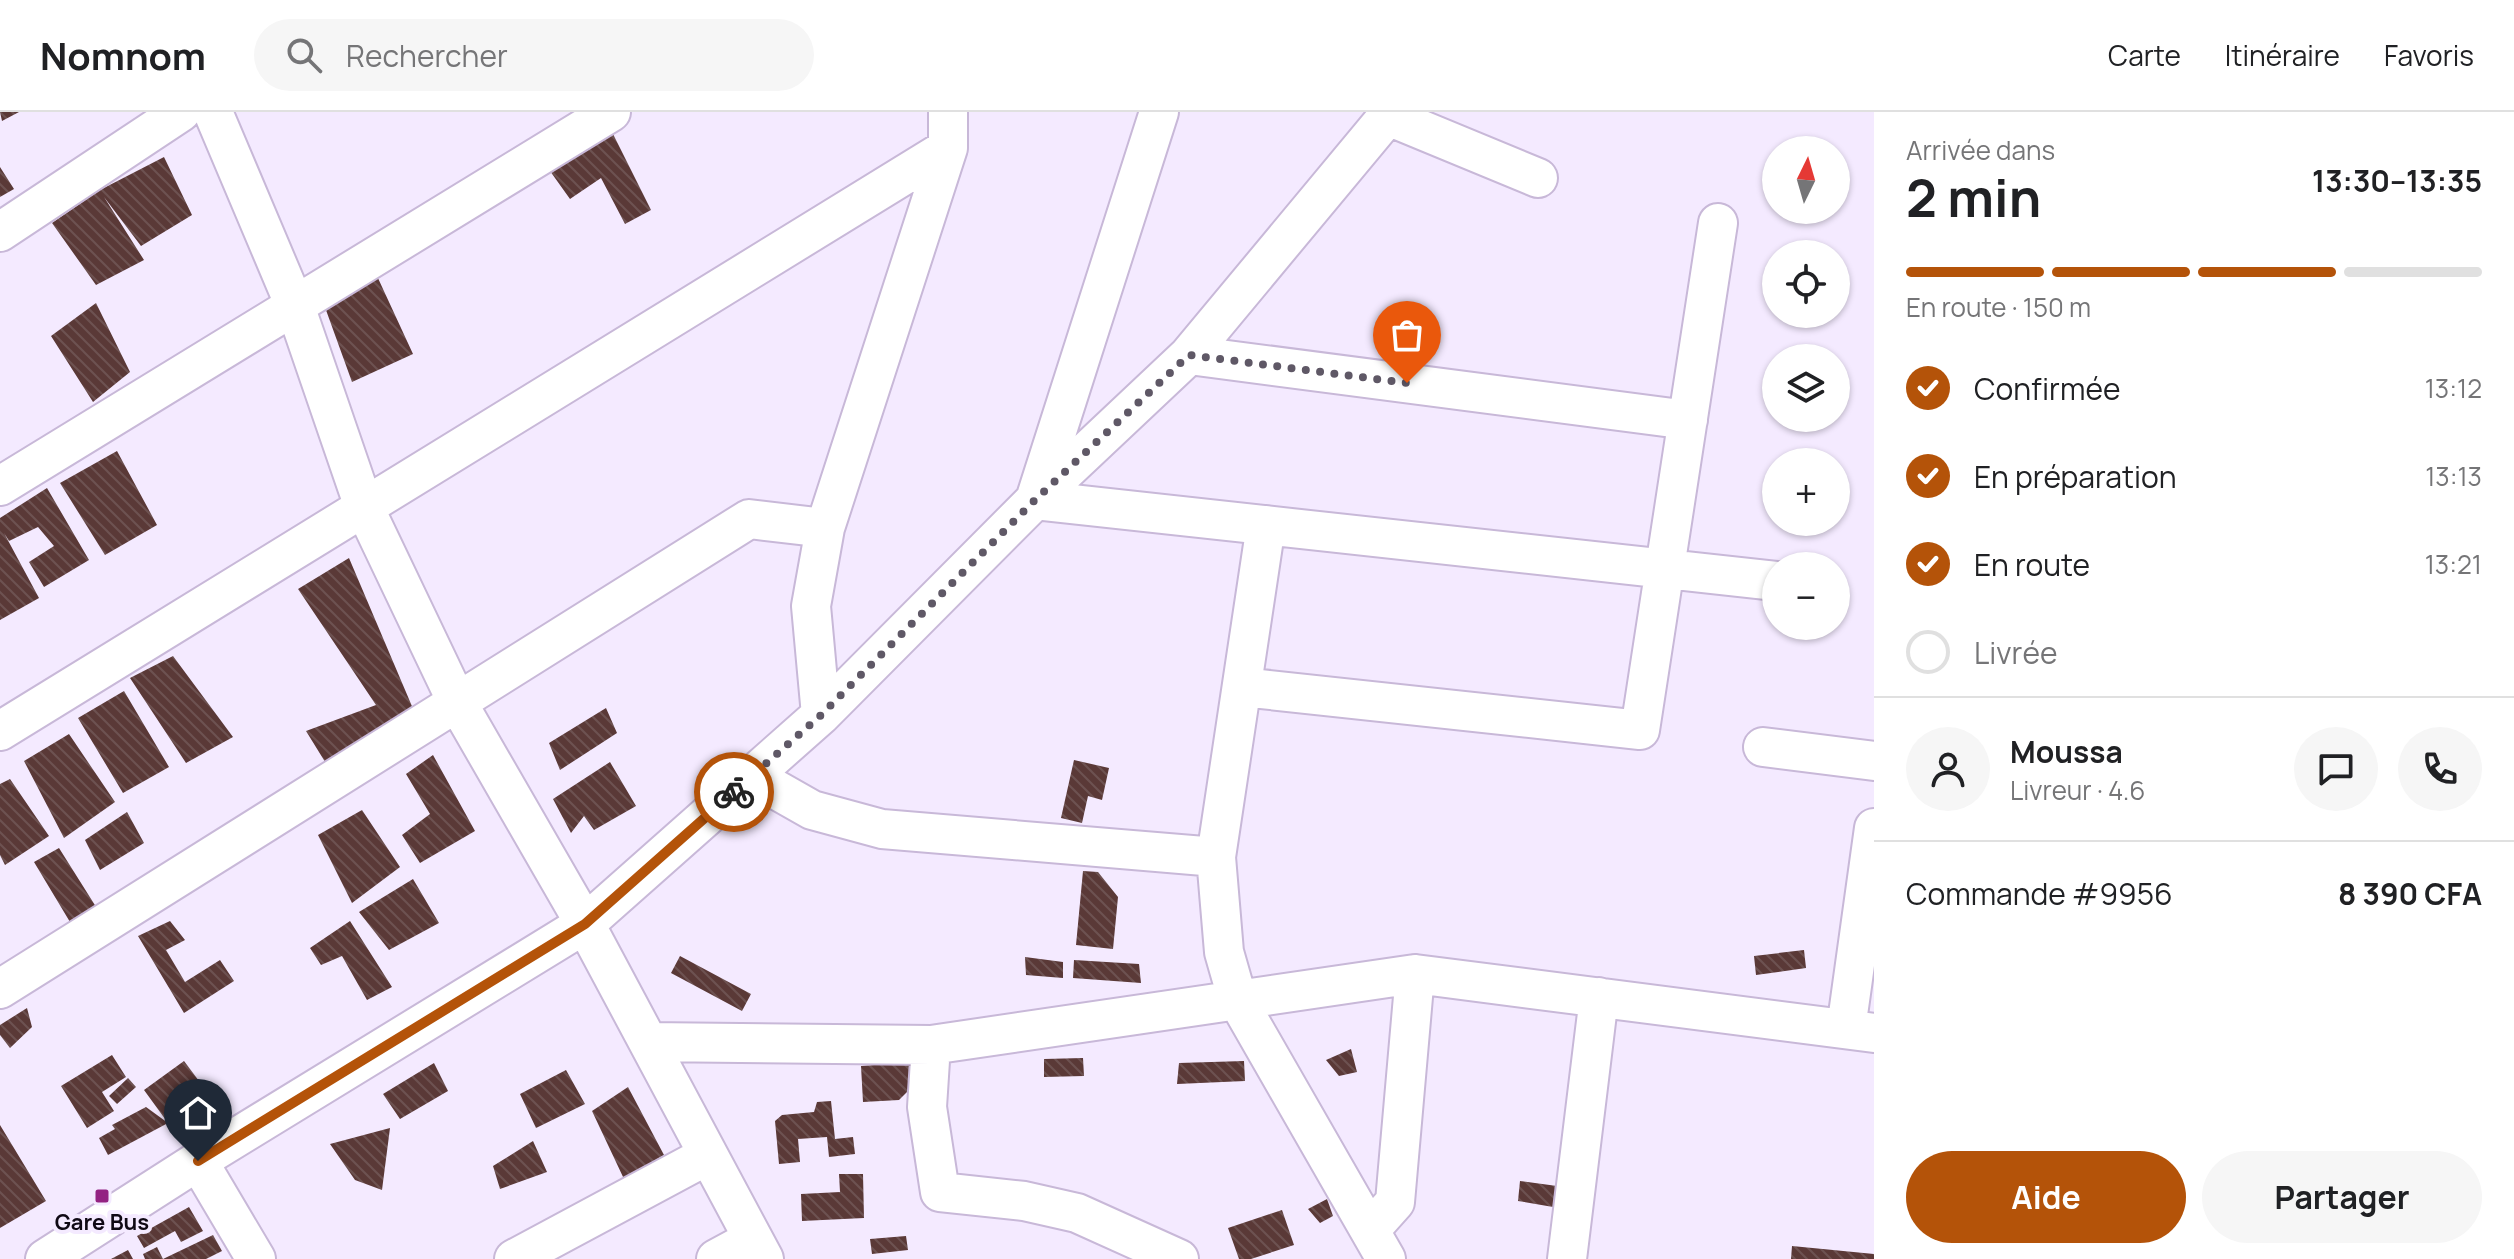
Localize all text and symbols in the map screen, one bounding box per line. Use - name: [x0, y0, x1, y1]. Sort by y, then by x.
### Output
- search box: [254, 19, 814, 91]
- text: Nomnom: [40, 29, 206, 81]
- icon: search: [282, 33, 326, 77]
- text: Rechercher: [346, 35, 508, 76]
- text: Carte: [2108, 36, 2181, 74]
- text: Itinéraire: [2225, 36, 2340, 74]
- text: Favoris: [2384, 36, 2474, 74]
- text: Arrivée dans: [1906, 132, 2055, 168]
- north arrow: [1762, 136, 1850, 224]
- map controls: [1762, 136, 1850, 640]
- text: 13:30–13:35: [2312, 160, 2482, 201]
- text: 2 min: [1906, 162, 2041, 233]
- button: locate: [1762, 240, 1850, 328]
- text: En route · 150 m: [1906, 289, 2091, 325]
- pin: [1373, 301, 1441, 383]
- icon: bag: [1385, 313, 1429, 357]
- button: layers: [1762, 344, 1850, 432]
- icon: check: [1906, 366, 1950, 410]
- text: Confirmée: [1974, 368, 2120, 409]
- text: 13:12: [2425, 370, 2482, 406]
- button: +: [1762, 448, 1850, 536]
- icon: check: [1906, 454, 1950, 498]
- text: En préparation: [1974, 456, 2176, 497]
- text: 13:13: [2425, 458, 2482, 494]
- icon: check: [1906, 542, 1950, 586]
- text: En route: [1974, 544, 2090, 585]
- text: 13:21: [2425, 546, 2482, 582]
- button: −: [1762, 552, 1850, 640]
- text: Livrée: [1974, 632, 2057, 673]
- button: person: [1906, 727, 1990, 811]
- button: chat: [2294, 727, 2378, 811]
- button: phone: [2398, 727, 2482, 811]
- text: Moussa: [2010, 731, 2123, 772]
- courier: [694, 752, 774, 832]
- icon: bike: [712, 770, 756, 814]
- text: Livreur · 4.6: [2010, 772, 2146, 808]
- text: Commande #9956: [1906, 873, 2173, 914]
- text: 8 390 CFA: [2338, 873, 2482, 914]
- pin: [164, 1079, 232, 1161]
- icon: home: [176, 1091, 220, 1135]
- button: Aide: [1906, 1151, 2186, 1243]
- button: Partager: [2202, 1151, 2482, 1243]
- marker: Gare Bus: [93, 1187, 111, 1205]
- place label: Gare Bus: [55, 1207, 149, 1237]

